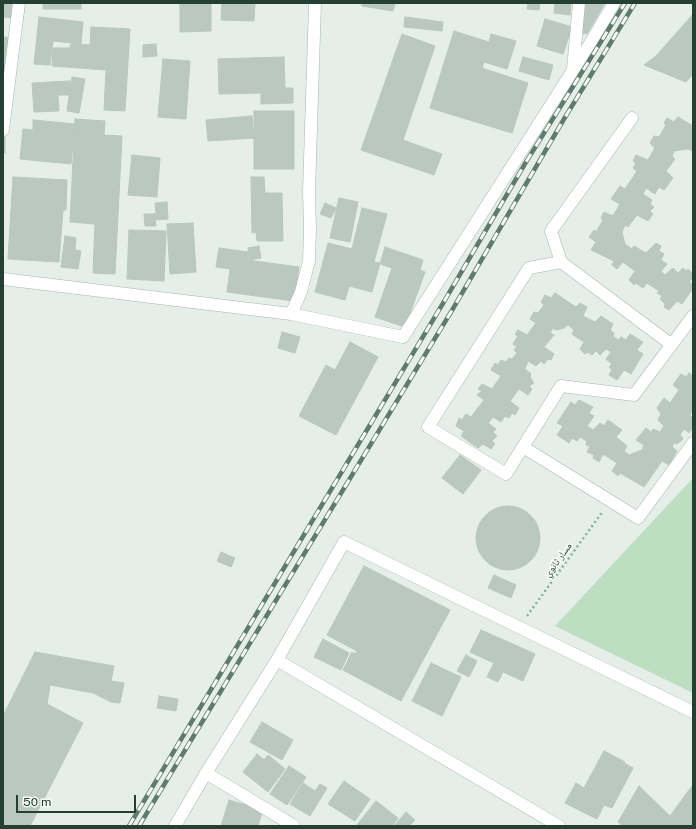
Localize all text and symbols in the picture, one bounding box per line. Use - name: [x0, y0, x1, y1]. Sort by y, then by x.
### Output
- street label: مسار ثانوي: [542, 540, 574, 580]
- scale bar: [18, 787, 138, 813]
- text: 50 m: [23, 795, 51, 809]

